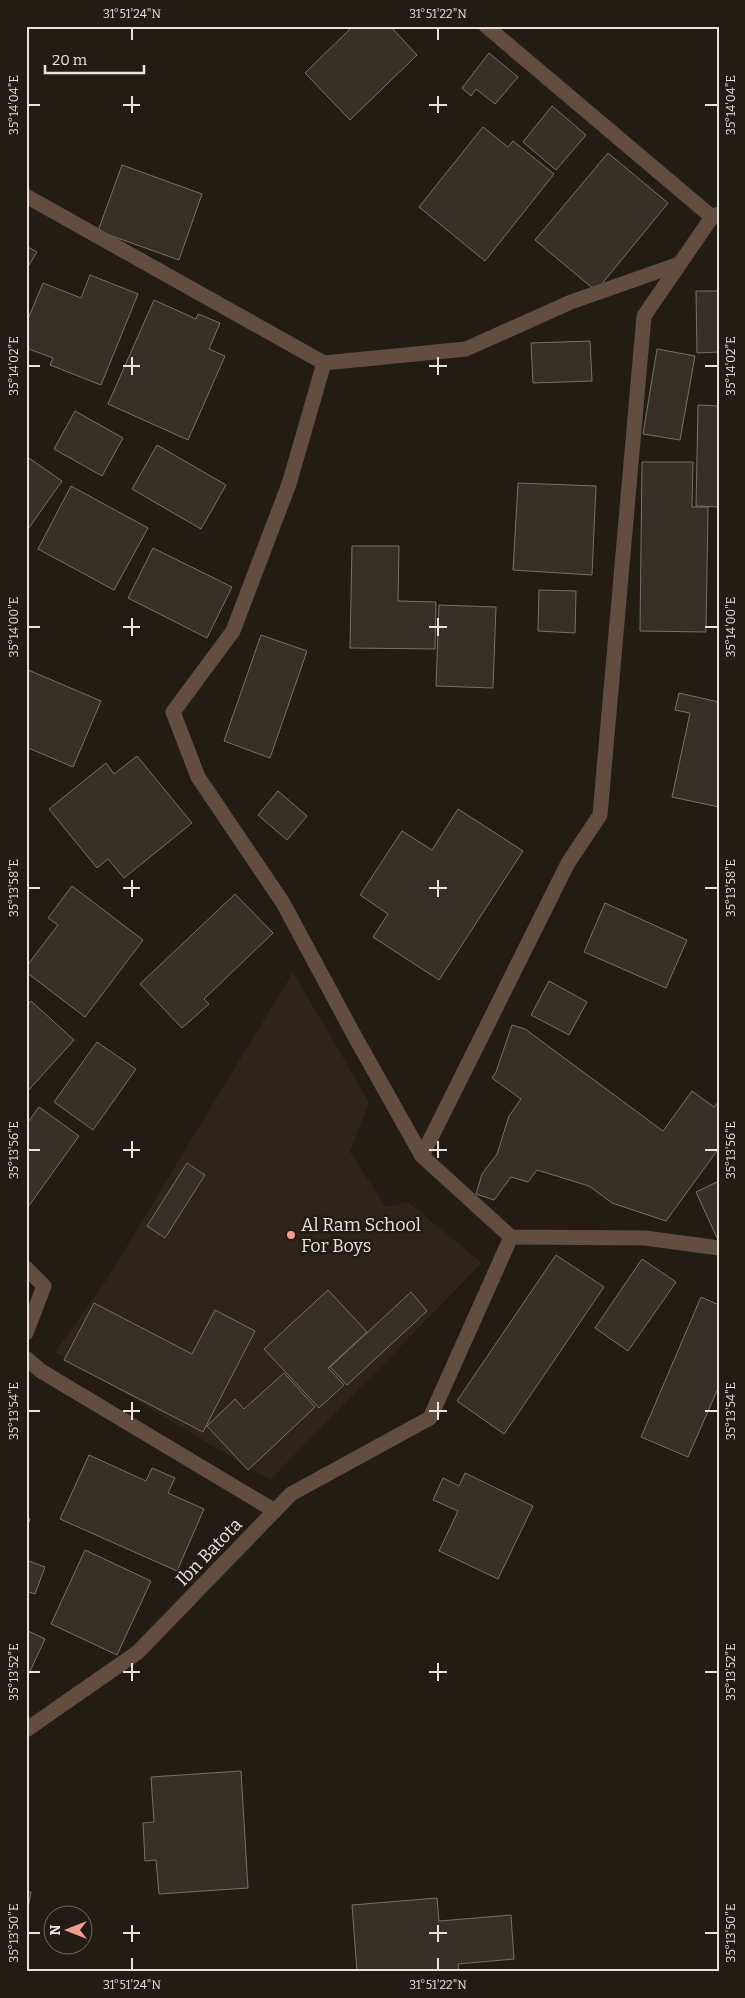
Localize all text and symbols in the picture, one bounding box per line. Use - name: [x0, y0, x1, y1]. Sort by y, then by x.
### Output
- text: 31°51'24"N: [103, 7, 162, 21]
- text: 31°51'22"N: [409, 7, 467, 21]
- scale bar: [45, 42, 144, 74]
- text: 20 m: [52, 51, 88, 69]
- text: 35°14'04"E: [7, 75, 21, 135]
- text: 35°14'04"E: [724, 75, 738, 135]
- text: 35°14'02"E: [7, 336, 21, 396]
- text: 35°14'02"E: [724, 336, 738, 396]
- text: 35°14'00"E: [7, 597, 21, 657]
- text: 35°14'00"E: [724, 597, 738, 657]
- text: 35°13'58"E: [7, 859, 21, 917]
- text: 35°13'58"E: [724, 859, 738, 917]
- text: 35°13'56"E: [7, 1121, 21, 1179]
- text: 35°13'56"E: [724, 1121, 738, 1179]
- place label: Al Ram School For Boys: [301, 1214, 421, 1257]
- marker: Al Ram School For Boys: [285, 1229, 297, 1241]
- text: 35°13'54"E: [7, 1382, 21, 1440]
- text: 35°13'54"E: [724, 1382, 738, 1440]
- street label: Ibn Batota: [171, 1513, 247, 1590]
- text: 35°13'52"E: [7, 1643, 21, 1701]
- text: 35°13'52"E: [724, 1643, 738, 1701]
- text: 35°13'50"E: [7, 1904, 21, 1962]
- text: 35°13'50"E: [724, 1904, 738, 1962]
- north arrow: [42, 1906, 92, 1956]
- text: N: [47, 1924, 64, 1935]
- text: 31°51'24"N: [103, 1978, 162, 1992]
- text: 31°51'22"N: [409, 1978, 467, 1992]

